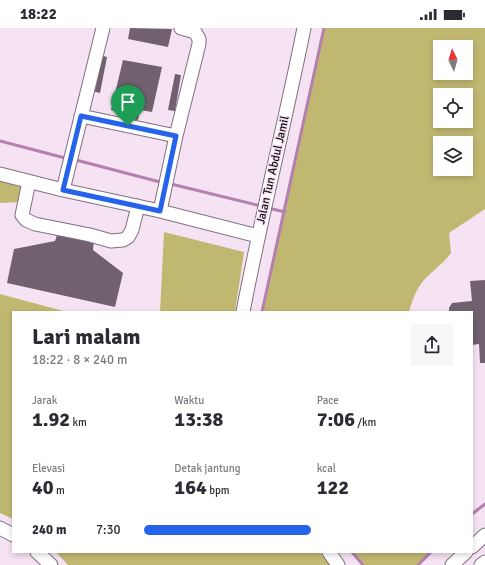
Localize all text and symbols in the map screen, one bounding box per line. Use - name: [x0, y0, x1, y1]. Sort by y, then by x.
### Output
- text: 18:22: [20, 5, 57, 23]
- north arrow: [433, 40, 473, 80]
- map controls: [433, 40, 473, 176]
- pin: [111, 85, 145, 126]
- button: locate: [433, 88, 473, 128]
- icon: arrive: [117, 91, 139, 113]
- street label: Jalan Tun Abdul Jamil: [253, 114, 293, 226]
- button: layers: [433, 136, 473, 176]
- text: Lari malam: [32, 323, 140, 350]
- button: share: [411, 324, 453, 366]
- text: 18:22 · 8 × 240 m: [32, 352, 127, 368]
- text: Jarak: [32, 394, 57, 407]
- text: Waktu: [174, 394, 204, 407]
- text: Pace: [317, 394, 339, 407]
- text: 1.92: [32, 407, 70, 432]
- text: 13:38: [174, 407, 223, 432]
- text: 7:06: [317, 407, 355, 432]
- text: km: [70, 416, 87, 429]
- text: /km: [355, 416, 376, 429]
- text: Elevasi: [32, 462, 65, 475]
- text: Detak jantung: [174, 462, 241, 475]
- text: kcal: [317, 462, 336, 475]
- text: 40: [32, 475, 54, 500]
- text: 164: [174, 475, 207, 500]
- text: 122: [317, 475, 349, 500]
- text: m: [54, 484, 65, 497]
- text: bpm: [207, 484, 230, 497]
- text: 240 m: [32, 522, 66, 538]
- text: 7:30: [96, 522, 121, 538]

